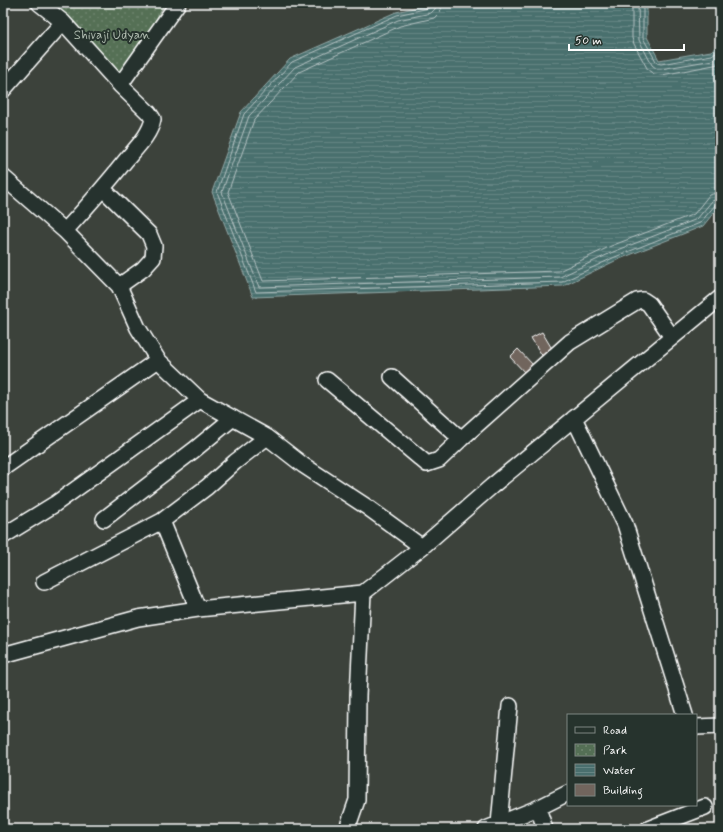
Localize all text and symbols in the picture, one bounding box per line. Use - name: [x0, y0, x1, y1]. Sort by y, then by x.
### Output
- scale bar: [569, 26, 684, 52]
- park label: Shivaji Udyan: [74, 27, 150, 44]
- text: 50 m: [575, 33, 602, 49]
- legend: [567, 714, 697, 806]
- text: Road: [603, 723, 627, 739]
- text: Park: [603, 743, 627, 759]
- text: Water: [603, 763, 635, 779]
- text: Building: [603, 783, 643, 800]

